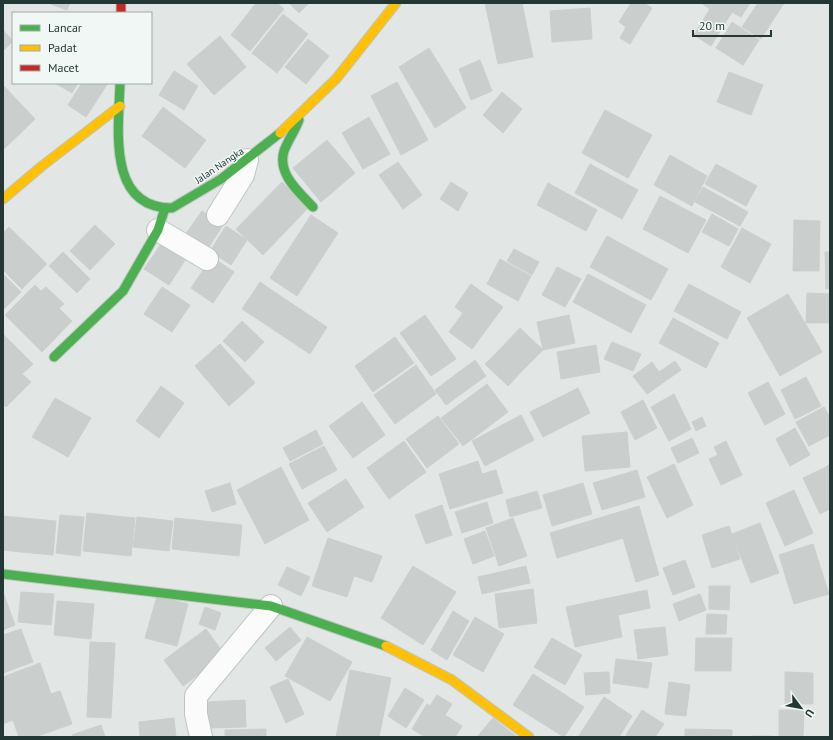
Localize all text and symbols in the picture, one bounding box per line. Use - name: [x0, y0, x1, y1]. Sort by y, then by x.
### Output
- legend: [12, 12, 152, 84]
- scale bar: [693, 12, 771, 38]
- text: 20 m: [699, 18, 725, 33]
- text: Lancar: [48, 20, 82, 35]
- text: Padat: [48, 40, 77, 55]
- text: Macet: [48, 60, 79, 75]
- street label: Jalan Nangka: [192, 144, 246, 187]
- north arrow: [781, 688, 821, 728]
- text: U: [802, 707, 817, 720]

